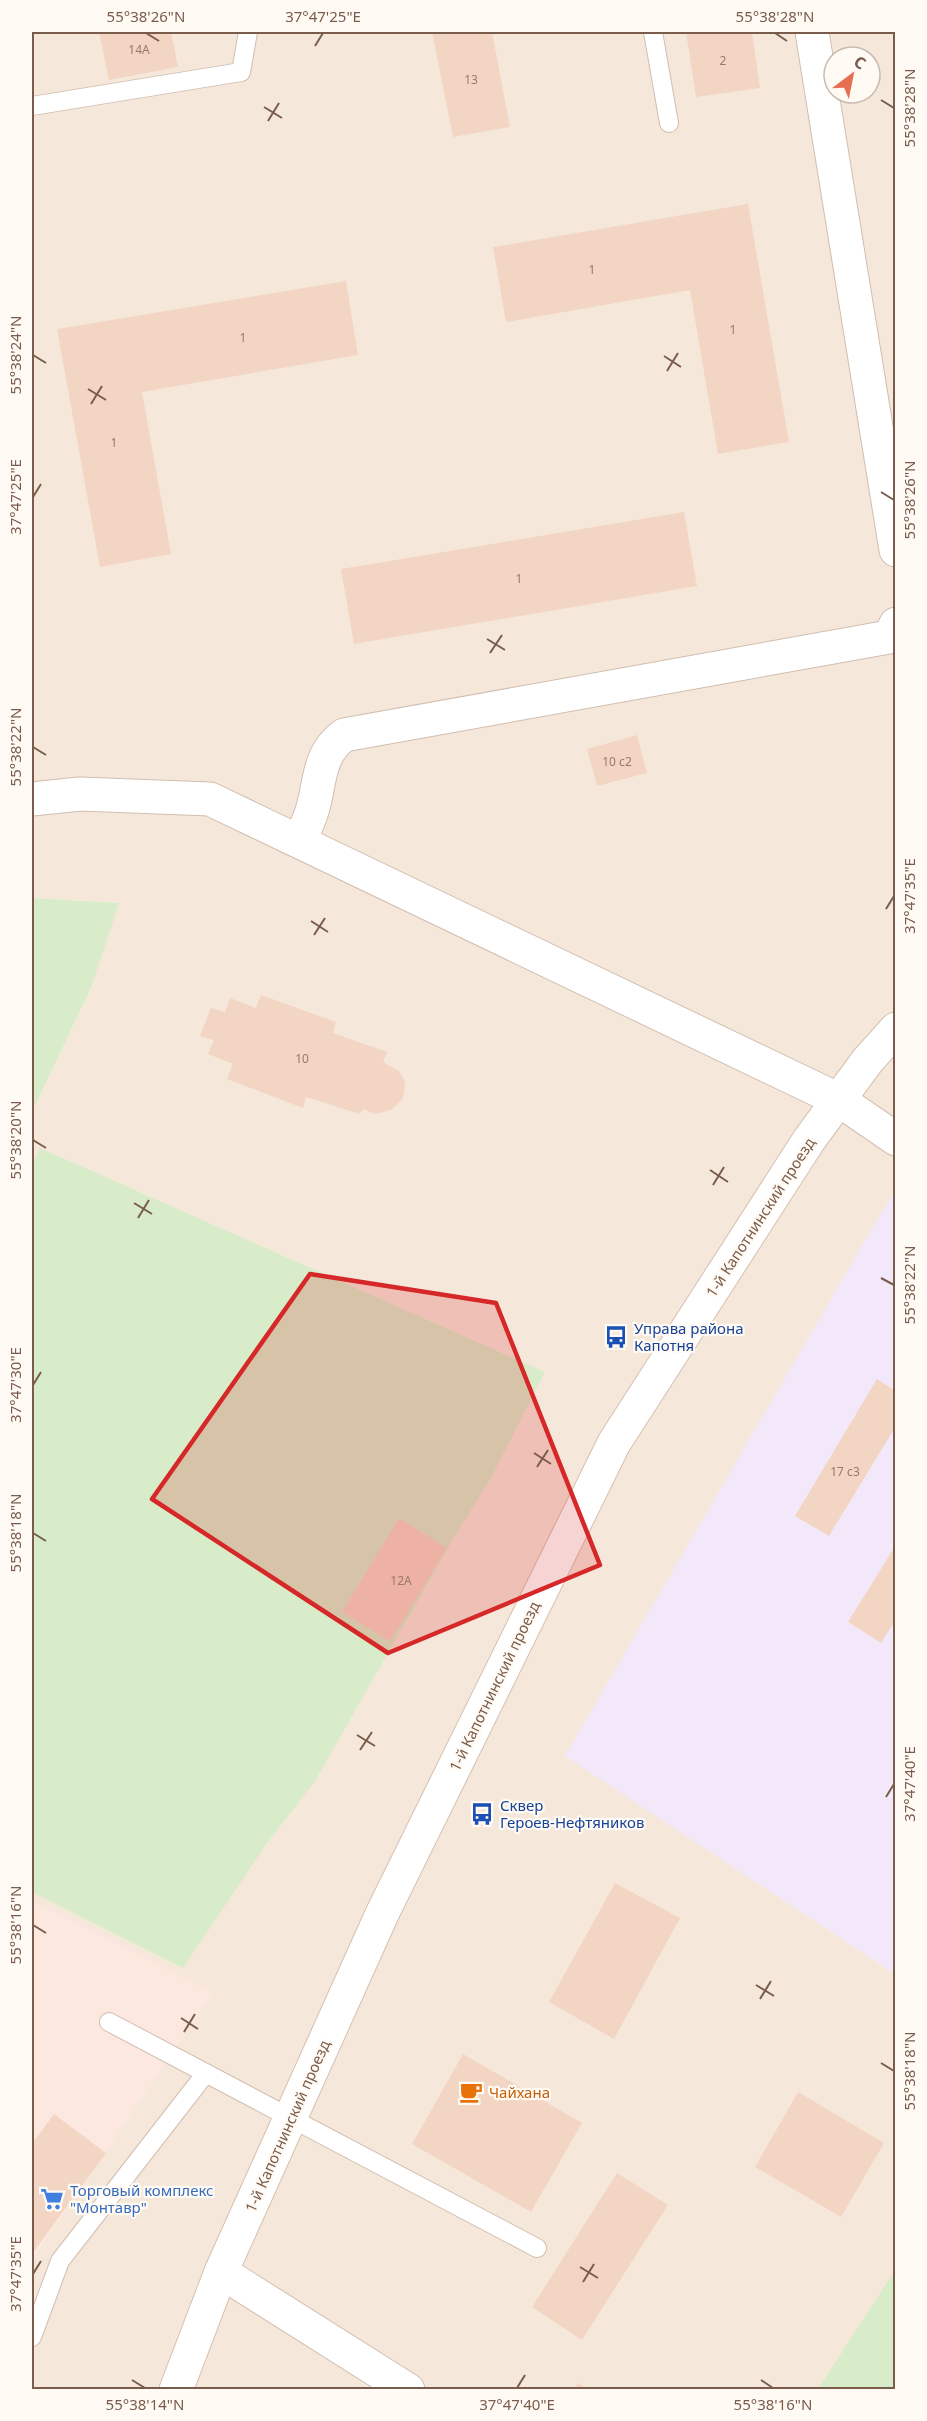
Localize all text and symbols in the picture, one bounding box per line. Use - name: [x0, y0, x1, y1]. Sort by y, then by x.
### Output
- text: 55°38'26"N: [107, 6, 185, 26]
- text: 37°47'25"E: [285, 6, 361, 26]
- text: 55°38'28"N: [736, 6, 814, 26]
- house number: 14А: [128, 41, 150, 58]
- north arrow: [822, 45, 882, 105]
- text: С: [850, 50, 870, 74]
- house number: 2: [720, 52, 727, 69]
- text: 55°38'28"N: [899, 69, 919, 147]
- house number: 13: [464, 71, 478, 88]
- house number: 1: [589, 261, 595, 278]
- text: 55°38'24"N: [5, 316, 25, 394]
- house number: 1: [730, 321, 736, 338]
- house number: 1: [240, 329, 246, 346]
- house number: 1: [111, 434, 117, 451]
- text: 37°47'25"E: [5, 459, 25, 535]
- text: 55°38'26"N: [899, 461, 919, 539]
- house number: 1: [516, 570, 522, 587]
- text: 55°38'22"N: [5, 708, 25, 786]
- house number: 10 с2: [602, 753, 632, 770]
- text: 37°47'35"E: [899, 858, 919, 934]
- house number: 10: [295, 1050, 309, 1067]
- text: 55°38'20"N: [5, 1101, 25, 1179]
- street label: 1-й Капотнинский проезд: [701, 1133, 819, 1301]
- text: 55°38'22"N: [899, 1246, 919, 1324]
- place label: Управа района Капотня: [634, 1318, 744, 1355]
- bus stop icon: Управа района Капотня: [603, 1324, 629, 1350]
- text: 37°47'30"E: [5, 1347, 25, 1423]
- house number: 17 с3: [830, 1463, 860, 1480]
- text: 55°38'18"N: [5, 1494, 25, 1572]
- house number: 12А: [390, 1572, 412, 1589]
- street label: 1-й Капотнинский проезд: [444, 1598, 544, 1774]
- text: 37°47'40"E: [899, 1746, 919, 1822]
- place label: Сквер Героев-Нефтяников: [500, 1795, 644, 1832]
- bus stop icon: Сквер Героев-Нефтяников: [469, 1801, 495, 1827]
- text: 55°38'16"N: [5, 1886, 25, 1964]
- text: 55°38'18"N: [899, 2032, 919, 2110]
- street label: 1-й Капотнинский проезд: [240, 2037, 334, 2215]
- cafe icon: Чайхана: [458, 2079, 484, 2105]
- place label: Чайхана: [489, 2082, 550, 2102]
- place label: Торговый комплекс "Монтавр": [70, 2180, 213, 2217]
- supermarket icon: Торговый комплекс "Монтавр": [39, 2186, 65, 2212]
- text: 37°47'35"E: [5, 2236, 25, 2312]
- text: 55°38'14"N: [106, 2394, 184, 2414]
- text: 37°47'40"E: [479, 2394, 555, 2414]
- text: 55°38'16"N: [734, 2394, 812, 2414]

